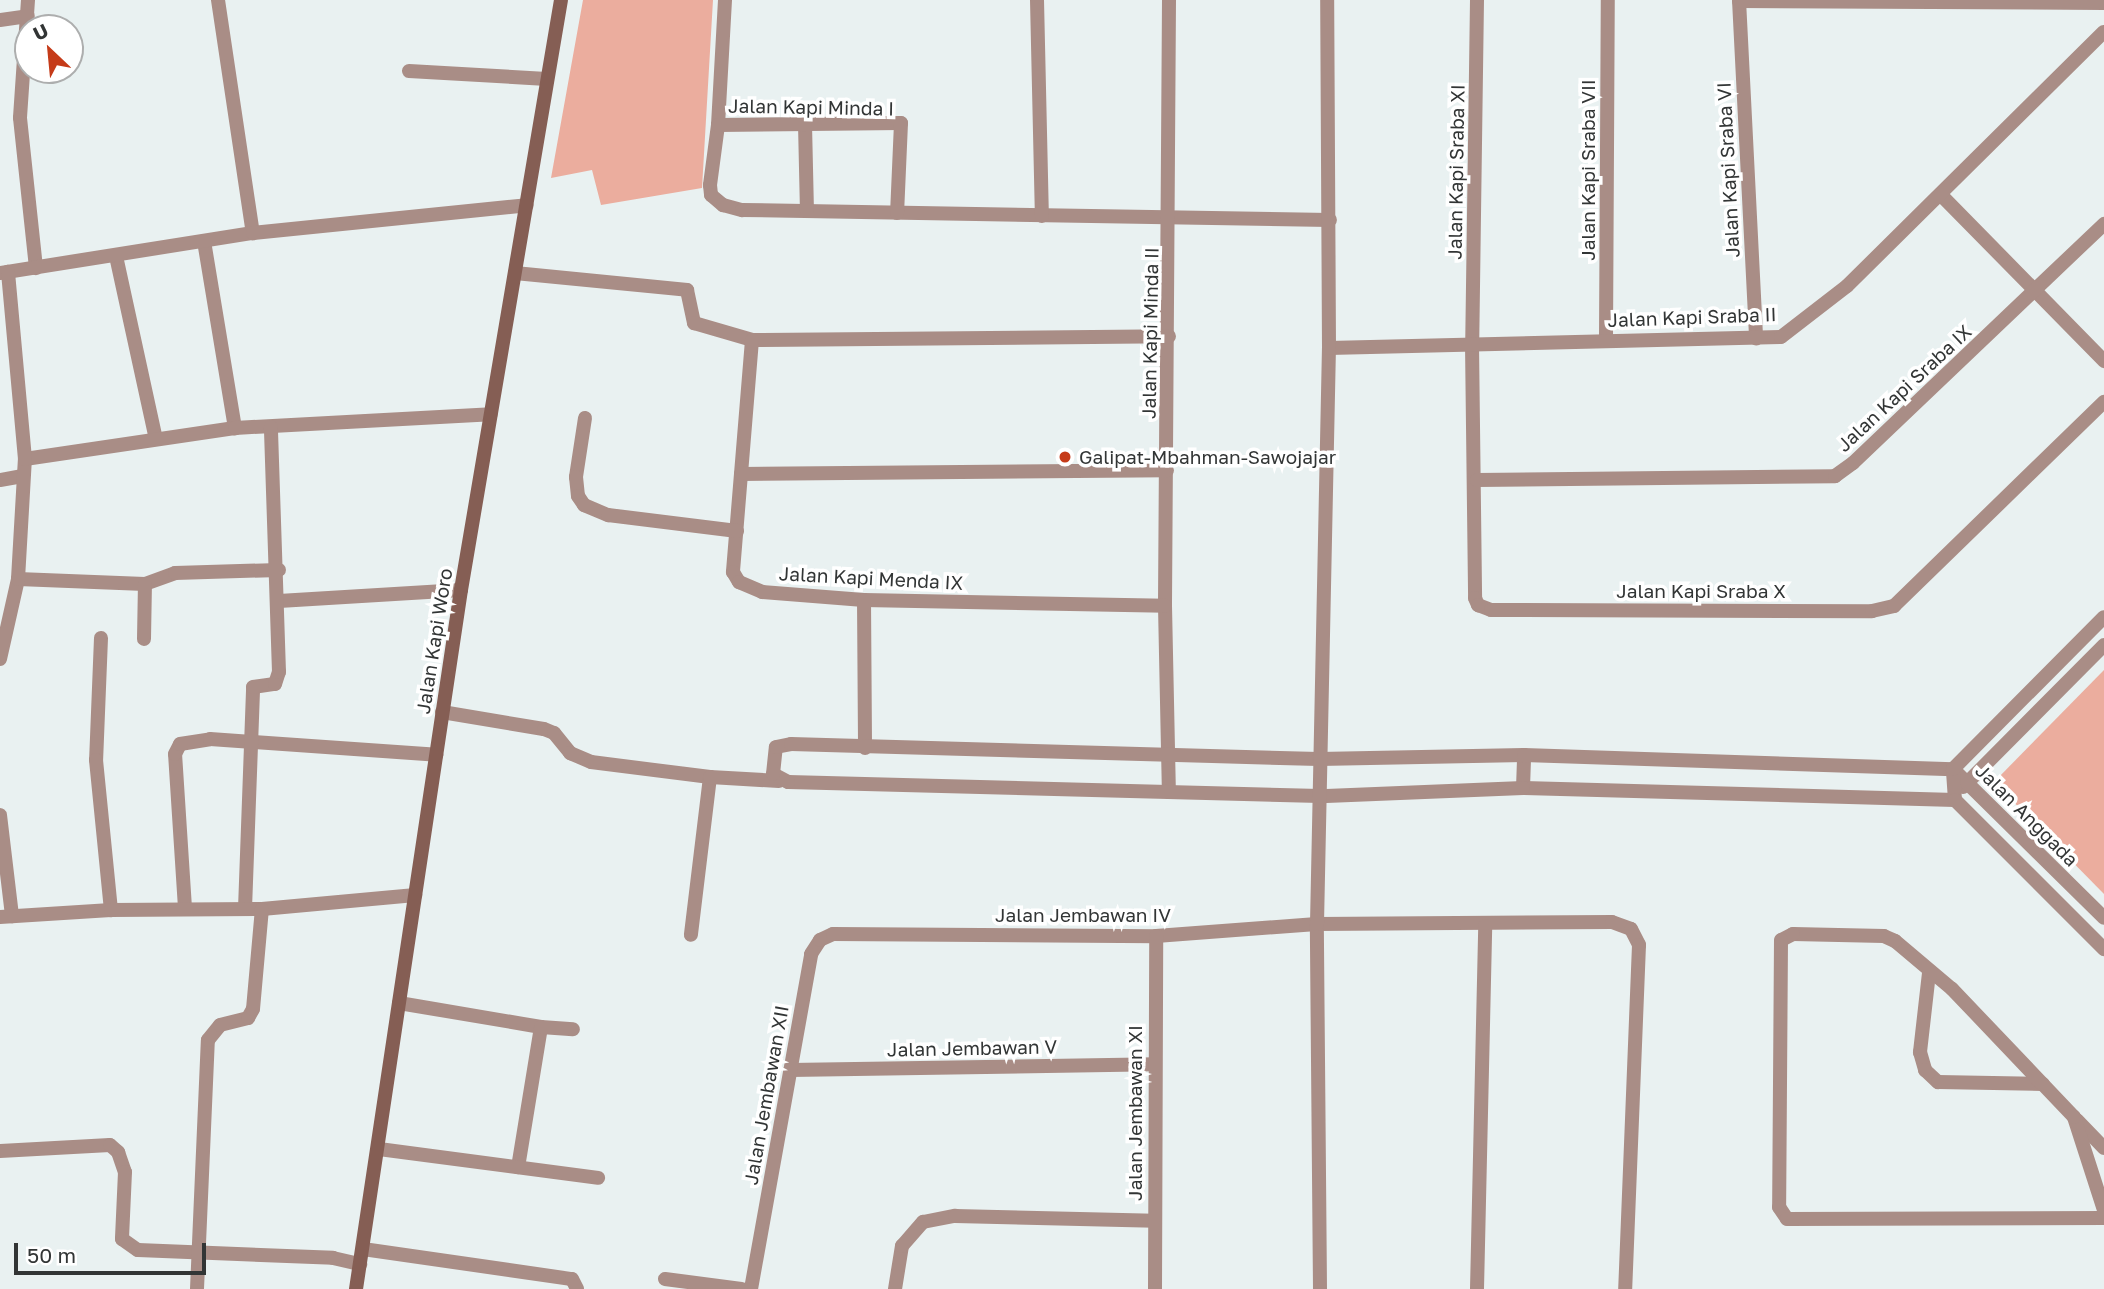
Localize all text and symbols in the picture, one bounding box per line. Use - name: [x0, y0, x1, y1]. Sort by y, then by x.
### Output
- north arrow: [14, 14, 84, 84]
- text: U: [29, 18, 52, 45]
- street label: Jalan Kapi Sraba VII: [1577, 79, 1599, 261]
- street label: Jalan Kapi Sraba VI: [1712, 82, 1744, 258]
- street label: Jalan Kapi Sraba XI: [1443, 84, 1469, 260]
- street label: Jalan Kapi Minda I: [728, 94, 894, 120]
- street label: Jalan Kapi Minda II: [1137, 247, 1163, 419]
- street label: Jalan Kapi Sraba II: [1607, 303, 1777, 331]
- street label: Jalan Kapi Sraba IX: [1832, 320, 1976, 456]
- place label: Galipat-Mbahman-Sawojajar: [1079, 446, 1336, 468]
- marker: Galipat-Mbahman-Sawojajar: [1057, 449, 1073, 465]
- street label: Jalan Kapi Menda IX: [778, 562, 964, 594]
- street label: Jalan Kapi Woro: [411, 567, 457, 715]
- street label: Jalan Kapi Sraba X: [1616, 580, 1786, 602]
- street label: Jalan Anggada: [1971, 759, 2083, 871]
- street label: Jalan Jembawan IV: [995, 904, 1171, 926]
- street label: Jalan Jembawan XII: [739, 1004, 793, 1186]
- street label: Jalan Jembawan XI: [1124, 1025, 1146, 1201]
- street label: Jalan Jembawan V: [887, 1035, 1057, 1061]
- scale bar: [18, 1230, 210, 1274]
- text: 50 m: [27, 1242, 76, 1268]

